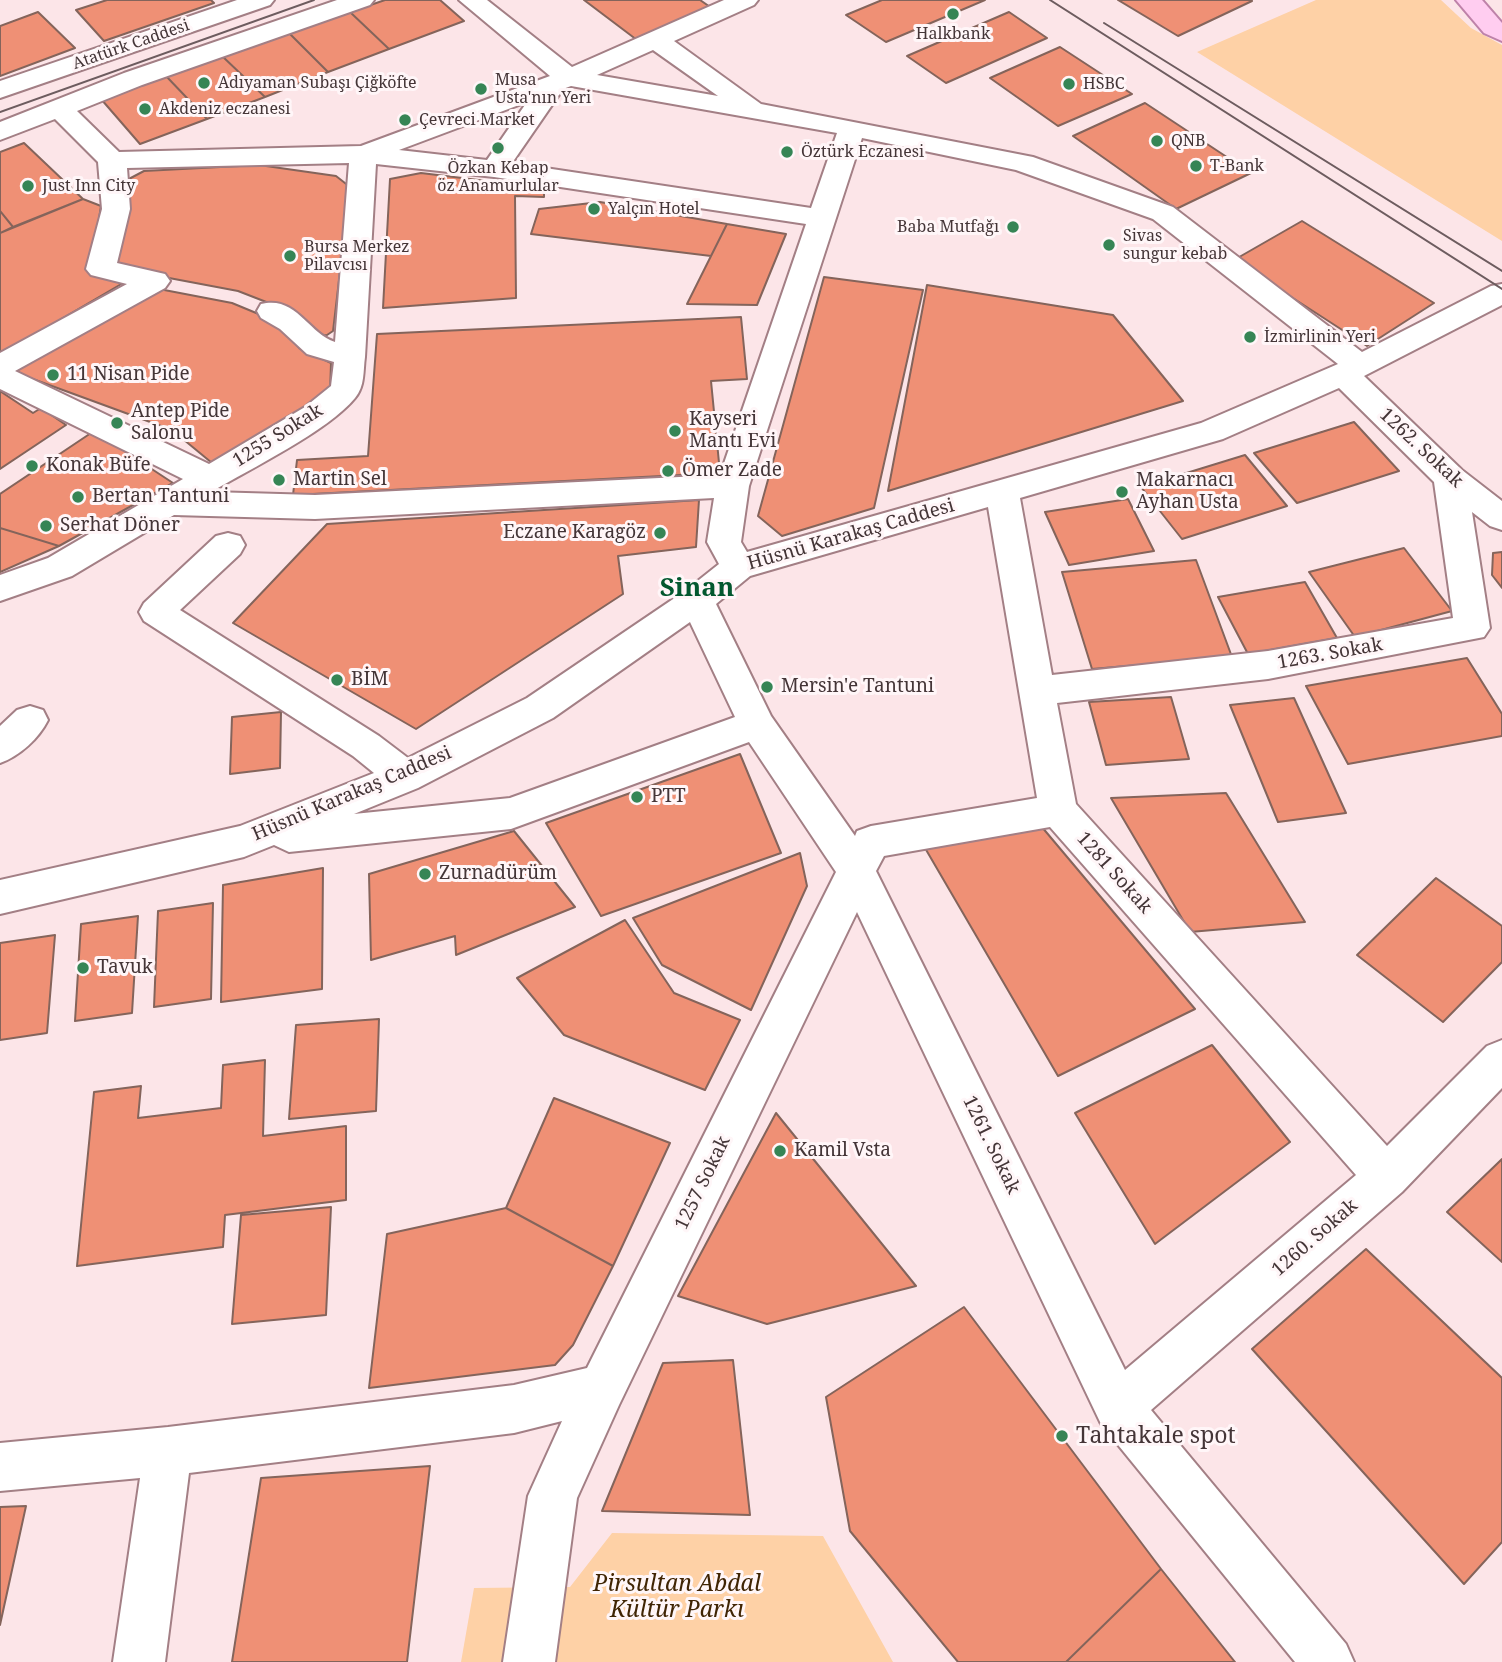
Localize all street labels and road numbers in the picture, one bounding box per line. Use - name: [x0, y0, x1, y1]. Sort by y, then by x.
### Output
- street label: Atatürk Caddesi: [70, 16, 192, 74]
- street label: 1255 Sokak: [229, 399, 327, 473]
- street label: 1262. Sokak: [1374, 403, 1468, 493]
- street label: Hüsnü Karakaş Caddesi: [745, 495, 957, 575]
- street label: 1263. Sokak: [1276, 634, 1384, 674]
- street label: Hüsnü Karakaş Caddesi: [249, 742, 455, 846]
- street label: 1281 Sokak: [1072, 828, 1156, 918]
- street label: 1261. Sokak: [957, 1092, 1025, 1198]
- street label: 1257 Sokak: [670, 1132, 736, 1234]
- street label: 1260. Sokak: [1267, 1194, 1363, 1282]

